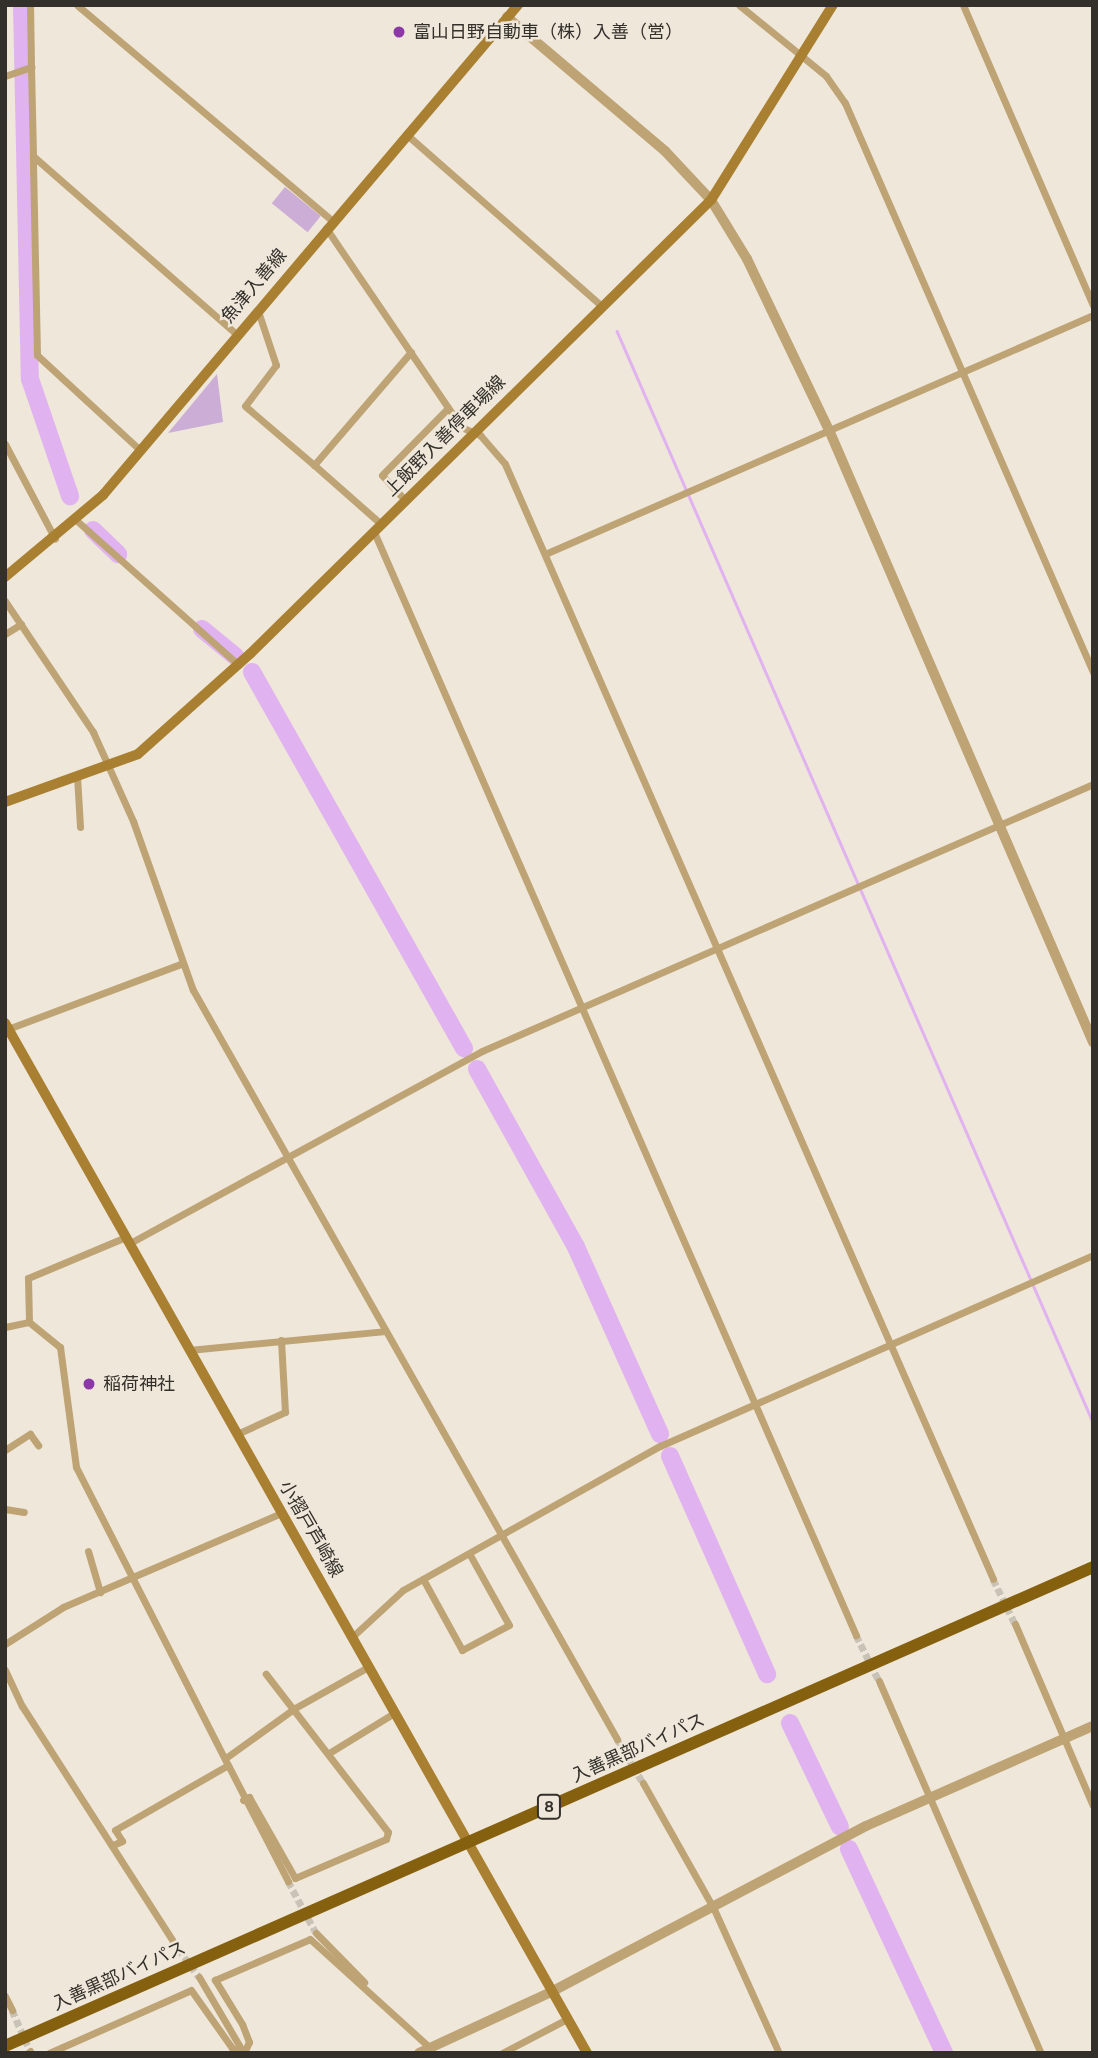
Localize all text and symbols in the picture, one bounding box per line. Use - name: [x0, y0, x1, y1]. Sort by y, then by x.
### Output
- place label: 富山日野自動車（株）入善（営）: [413, 21, 683, 43]
- marker: 富山日野自動車（株）入善（営）: [391, 24, 407, 40]
- street label: 魚津入善線: [217, 245, 291, 327]
- street label: 上飯野入善停車場線: [380, 371, 510, 501]
- place label: 稲荷神社: [103, 1373, 175, 1395]
- marker: 稲荷神社: [81, 1376, 97, 1392]
- street label: 小摺戸芦崎線: [275, 1477, 347, 1581]
- street label: 入善黒部バイパス: [568, 1709, 708, 1787]
- road number: 8: [537, 1795, 561, 1820]
- street label: 入善黒部バイパス: [49, 1937, 189, 2015]

